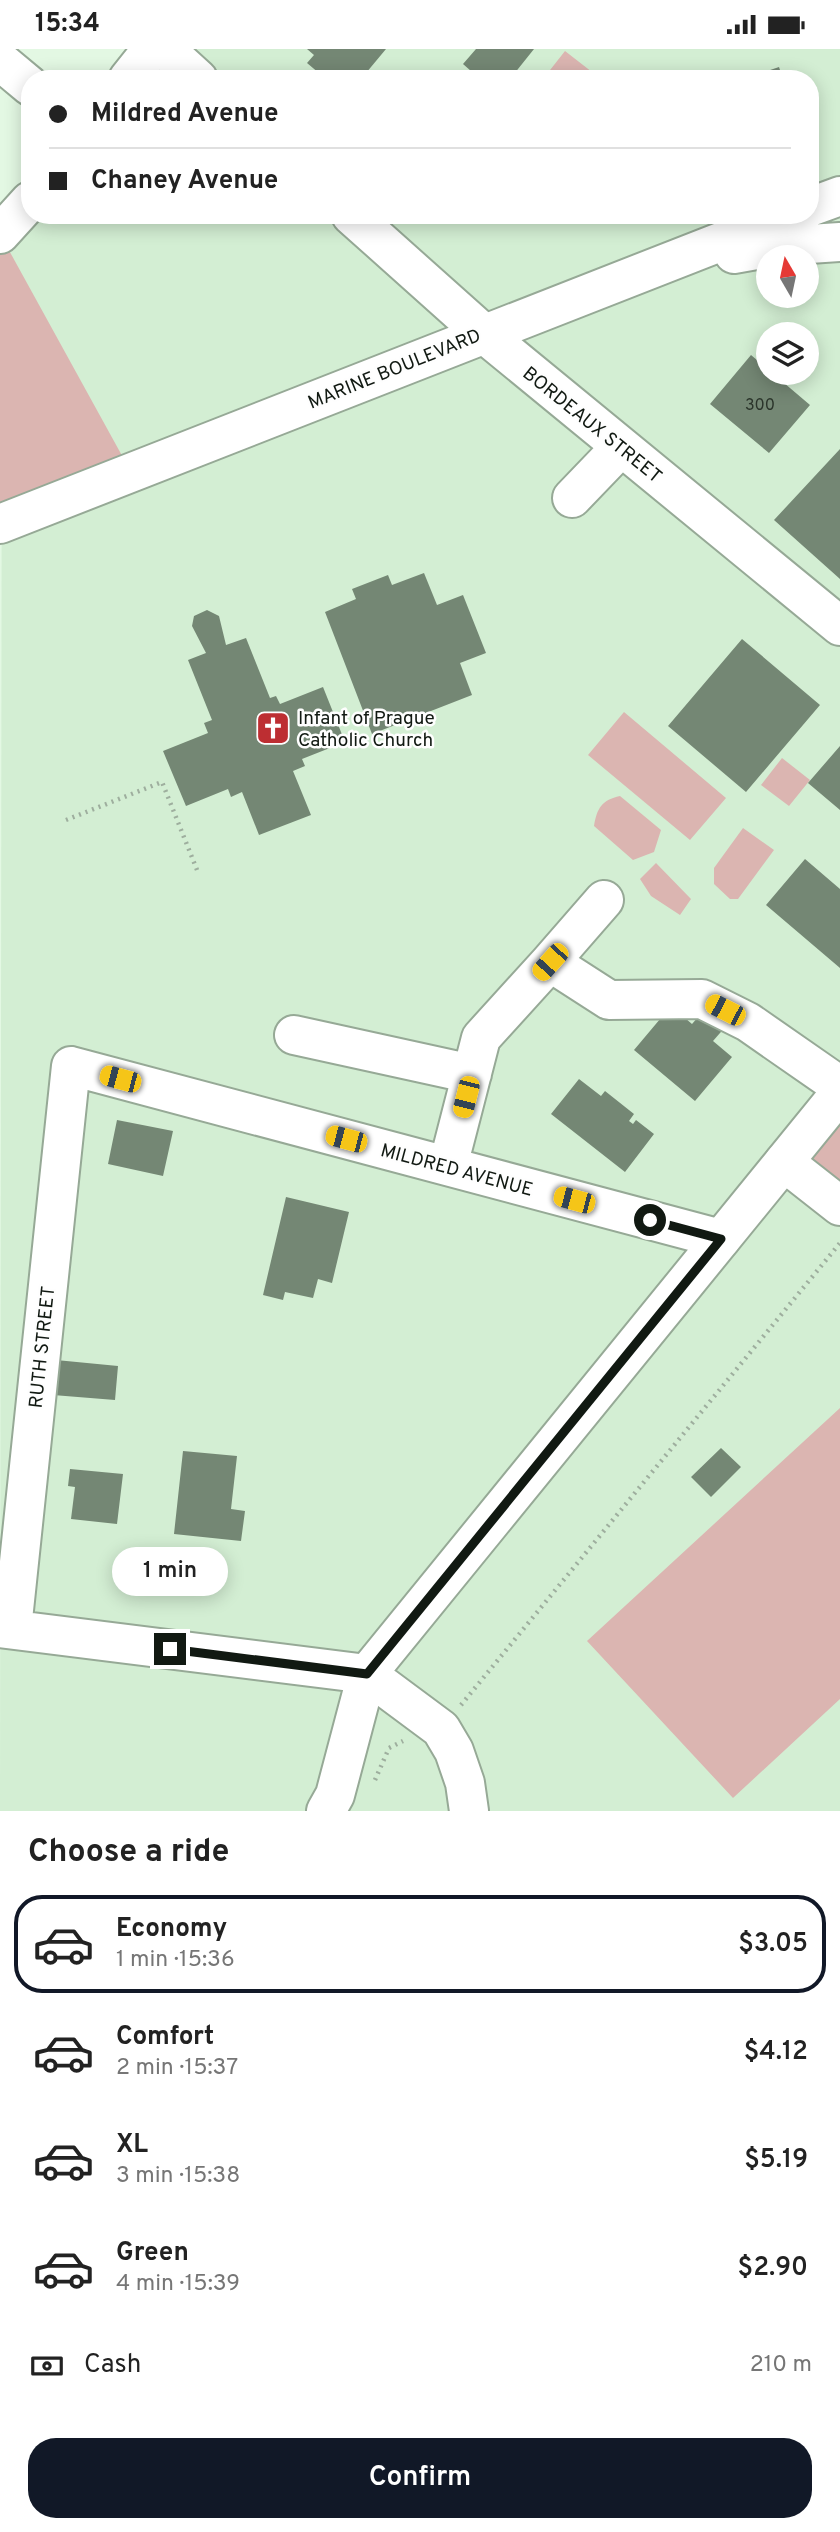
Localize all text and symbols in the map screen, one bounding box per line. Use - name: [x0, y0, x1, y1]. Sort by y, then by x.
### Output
- text: 15:34: [35, 8, 100, 41]
- text: Mildred Avenue: [91, 98, 279, 131]
- text: Chaney Avenue: [91, 165, 278, 198]
- north arrow: [756, 245, 819, 308]
- map controls: [756, 245, 819, 385]
- button: layers: [756, 322, 819, 385]
- street label: MARINE BOULEVARD: [305, 324, 485, 416]
- street label: BORDEAUX STREET: [517, 362, 666, 489]
- house number: 300: [745, 396, 775, 416]
- place label: Infant of Prague Catholic Church: [298, 707, 435, 753]
- church icon: Infant of Prague Catholic Church: [254, 709, 292, 747]
- car: [529, 939, 572, 985]
- car: [702, 991, 749, 1029]
- car: [97, 1063, 144, 1095]
- car: [451, 1074, 482, 1120]
- car: [323, 1123, 370, 1155]
- street label: MILDRED AVENUE: [378, 1139, 535, 1203]
- car: [551, 1184, 598, 1216]
- route start: [634, 1204, 666, 1236]
- street label: RUTH STREET: [25, 1285, 61, 1409]
- callout: 1 min: [112, 1547, 228, 1597]
- text: 1 min: [143, 1557, 197, 1586]
- route end: [154, 1633, 186, 1665]
- text: Choose a ride: [28, 1833, 229, 1873]
- icon: car: [32, 1913, 95, 1976]
- text: Economy: [116, 1913, 227, 1946]
- text: $3.05: [738, 1928, 808, 1961]
- text: 1 min · 15:36: [116, 1946, 235, 1975]
- icon: car: [32, 2021, 95, 2084]
- text: Comfort: [116, 2021, 214, 2054]
- text: $4.12: [744, 2036, 808, 2069]
- text: 2 min · 15:37: [116, 2054, 238, 2083]
- icon: car: [32, 2129, 95, 2192]
- text: XL: [116, 2129, 148, 2162]
- text: $5.19: [744, 2144, 808, 2177]
- text: 3 min · 15:38: [116, 2162, 240, 2191]
- icon: car: [32, 2237, 95, 2300]
- text: Green: [116, 2237, 189, 2270]
- text: $2.90: [738, 2252, 808, 2285]
- text: 4 min · 15:39: [116, 2270, 240, 2299]
- icon: cash: [28, 2347, 66, 2385]
- text: Cash: [84, 2349, 141, 2382]
- text: 210 m: [750, 2351, 812, 2380]
- button: Confirm: [28, 2438, 812, 2518]

